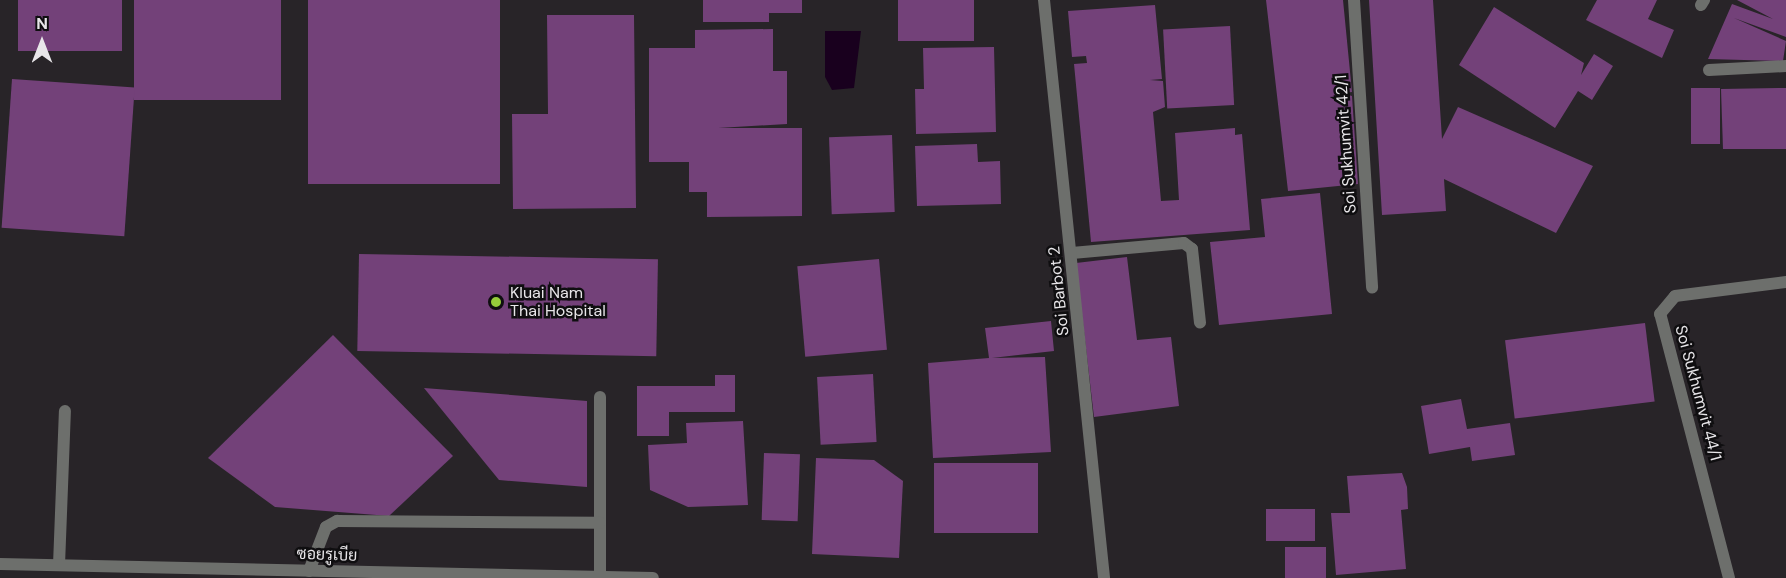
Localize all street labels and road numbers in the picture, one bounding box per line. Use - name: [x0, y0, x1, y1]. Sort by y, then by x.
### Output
- street label: Soi Sukhumvit 42/1: [1332, 74, 1360, 214]
- street label: Soi Barbot 2: [1045, 245, 1073, 337]
- street label: Soi Sukhumvit 44/1: [1671, 323, 1725, 463]
- street label: ซอยรูเบีย: [296, 544, 358, 566]

